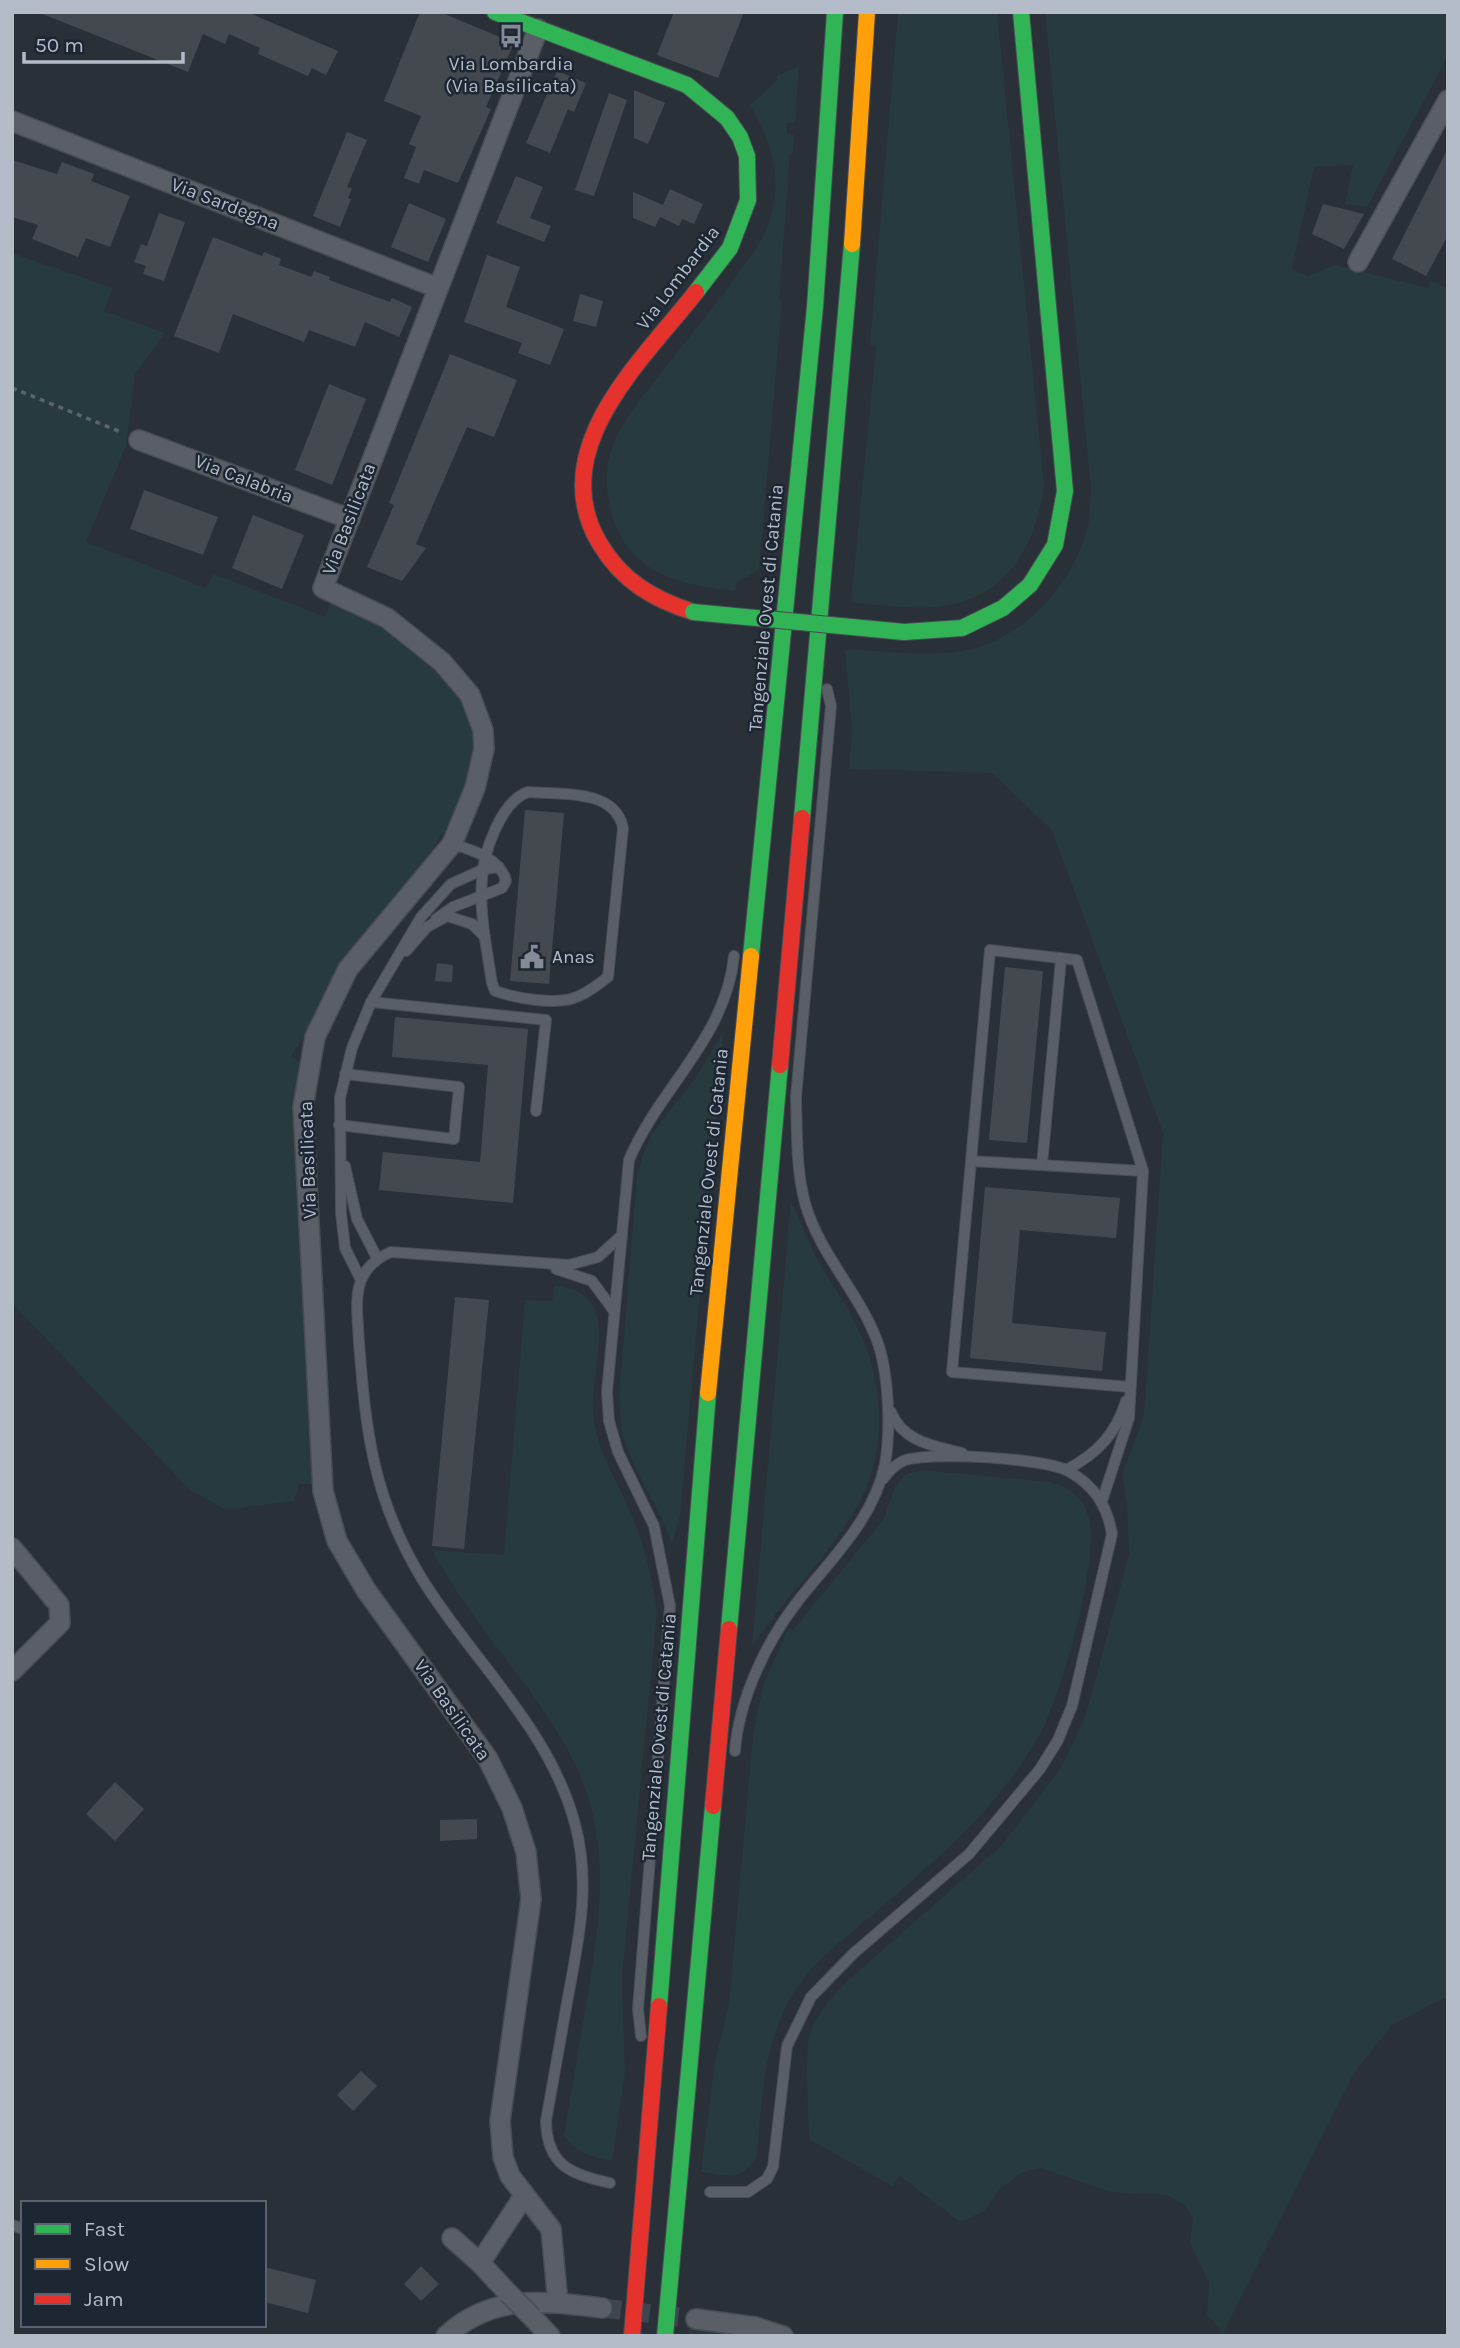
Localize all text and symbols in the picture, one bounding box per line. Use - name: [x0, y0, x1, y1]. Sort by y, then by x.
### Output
- scale bar: [24, 21, 184, 65]
- bus stop icon: Via Lombardia (Via Basilicata): [497, 22, 525, 50]
- text: 50 m: [35, 33, 84, 57]
- place label: Via Lombardia (Via Basilicata): [445, 53, 577, 97]
- street label: Via Sardegna: [168, 173, 282, 235]
- street label: Via Lombardia: [632, 222, 724, 334]
- street label: Via Calabria: [192, 450, 296, 508]
- street label: Via Basilicata: [318, 460, 380, 578]
- street label: Tangenziale Ovest di Catania: [744, 483, 788, 733]
- public building icon: Anas: [518, 943, 546, 971]
- place label: Anas: [552, 946, 595, 968]
- street label: Tangenziale Ovest di Catania: [685, 1047, 733, 1297]
- street label: Via Basilicata: [295, 1101, 321, 1219]
- street label: Tangenziale Ovest di Catania: [637, 1612, 681, 1862]
- street label: Via Basilicata: [409, 1655, 495, 1765]
- legend: [21, 2201, 266, 2327]
- text: Fast: [84, 2217, 125, 2241]
- text: Slow: [84, 2252, 129, 2276]
- text: Jam: [84, 2287, 124, 2311]

